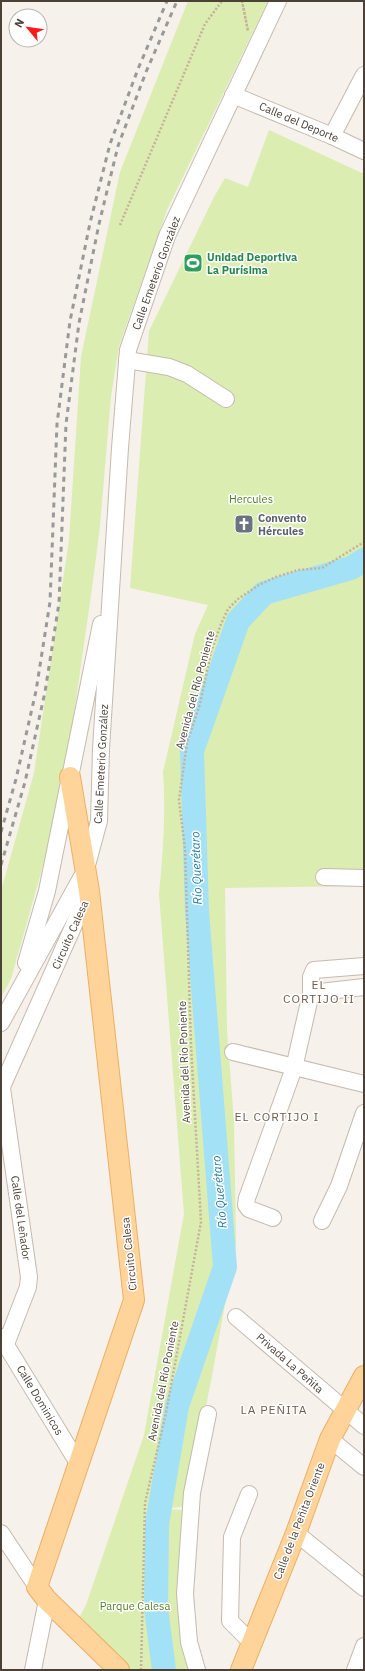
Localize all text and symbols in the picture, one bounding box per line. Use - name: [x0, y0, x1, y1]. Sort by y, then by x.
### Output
- north arrow: [8, 8, 48, 48]
- text: N: [11, 16, 27, 30]
- street label: Calle del Deporte: [257, 99, 341, 145]
- street label: Calle Emeterio González: [129, 214, 183, 332]
- place label: Unidad Deportiva La Purísima: [207, 250, 297, 277]
- sports icon: Unidad Deportiva La Purísima: [182, 252, 204, 274]
- park label: Hercules: [229, 492, 273, 506]
- place label: Convento Hércules: [258, 511, 307, 538]
- church icon: Convento Hércules: [233, 513, 255, 535]
- street label: Avenida del Río Poniente: [172, 629, 218, 751]
- street label: Calle Emeterio González: [91, 704, 111, 824]
- water label: Río Querétaro: [187, 831, 205, 905]
- street label: Circuito Calesa: [49, 898, 91, 971]
- district label: EL CORTIJO II: [283, 977, 355, 1006]
- street label: Avenida del Río Poniente: [175, 1001, 193, 1123]
- district label: EL CORTIJO I: [235, 1109, 319, 1124]
- water label: Río Querétaro: [208, 1154, 230, 1229]
- street label: Calle del Leñador: [8, 1175, 34, 1261]
- street label: Circuito Calesa: [118, 1217, 140, 1291]
- street label: Avenida del Río Poniente: [144, 1320, 182, 1442]
- street label: Privada La Peñita: [253, 1330, 327, 1396]
- street label: Calle Dominicos: [14, 1362, 66, 1438]
- district label: LA PEÑITA: [240, 1402, 308, 1417]
- street label: Calle de la Peñita Oriente: [270, 1460, 328, 1582]
- park label: Parque Calesa: [100, 1599, 170, 1613]

